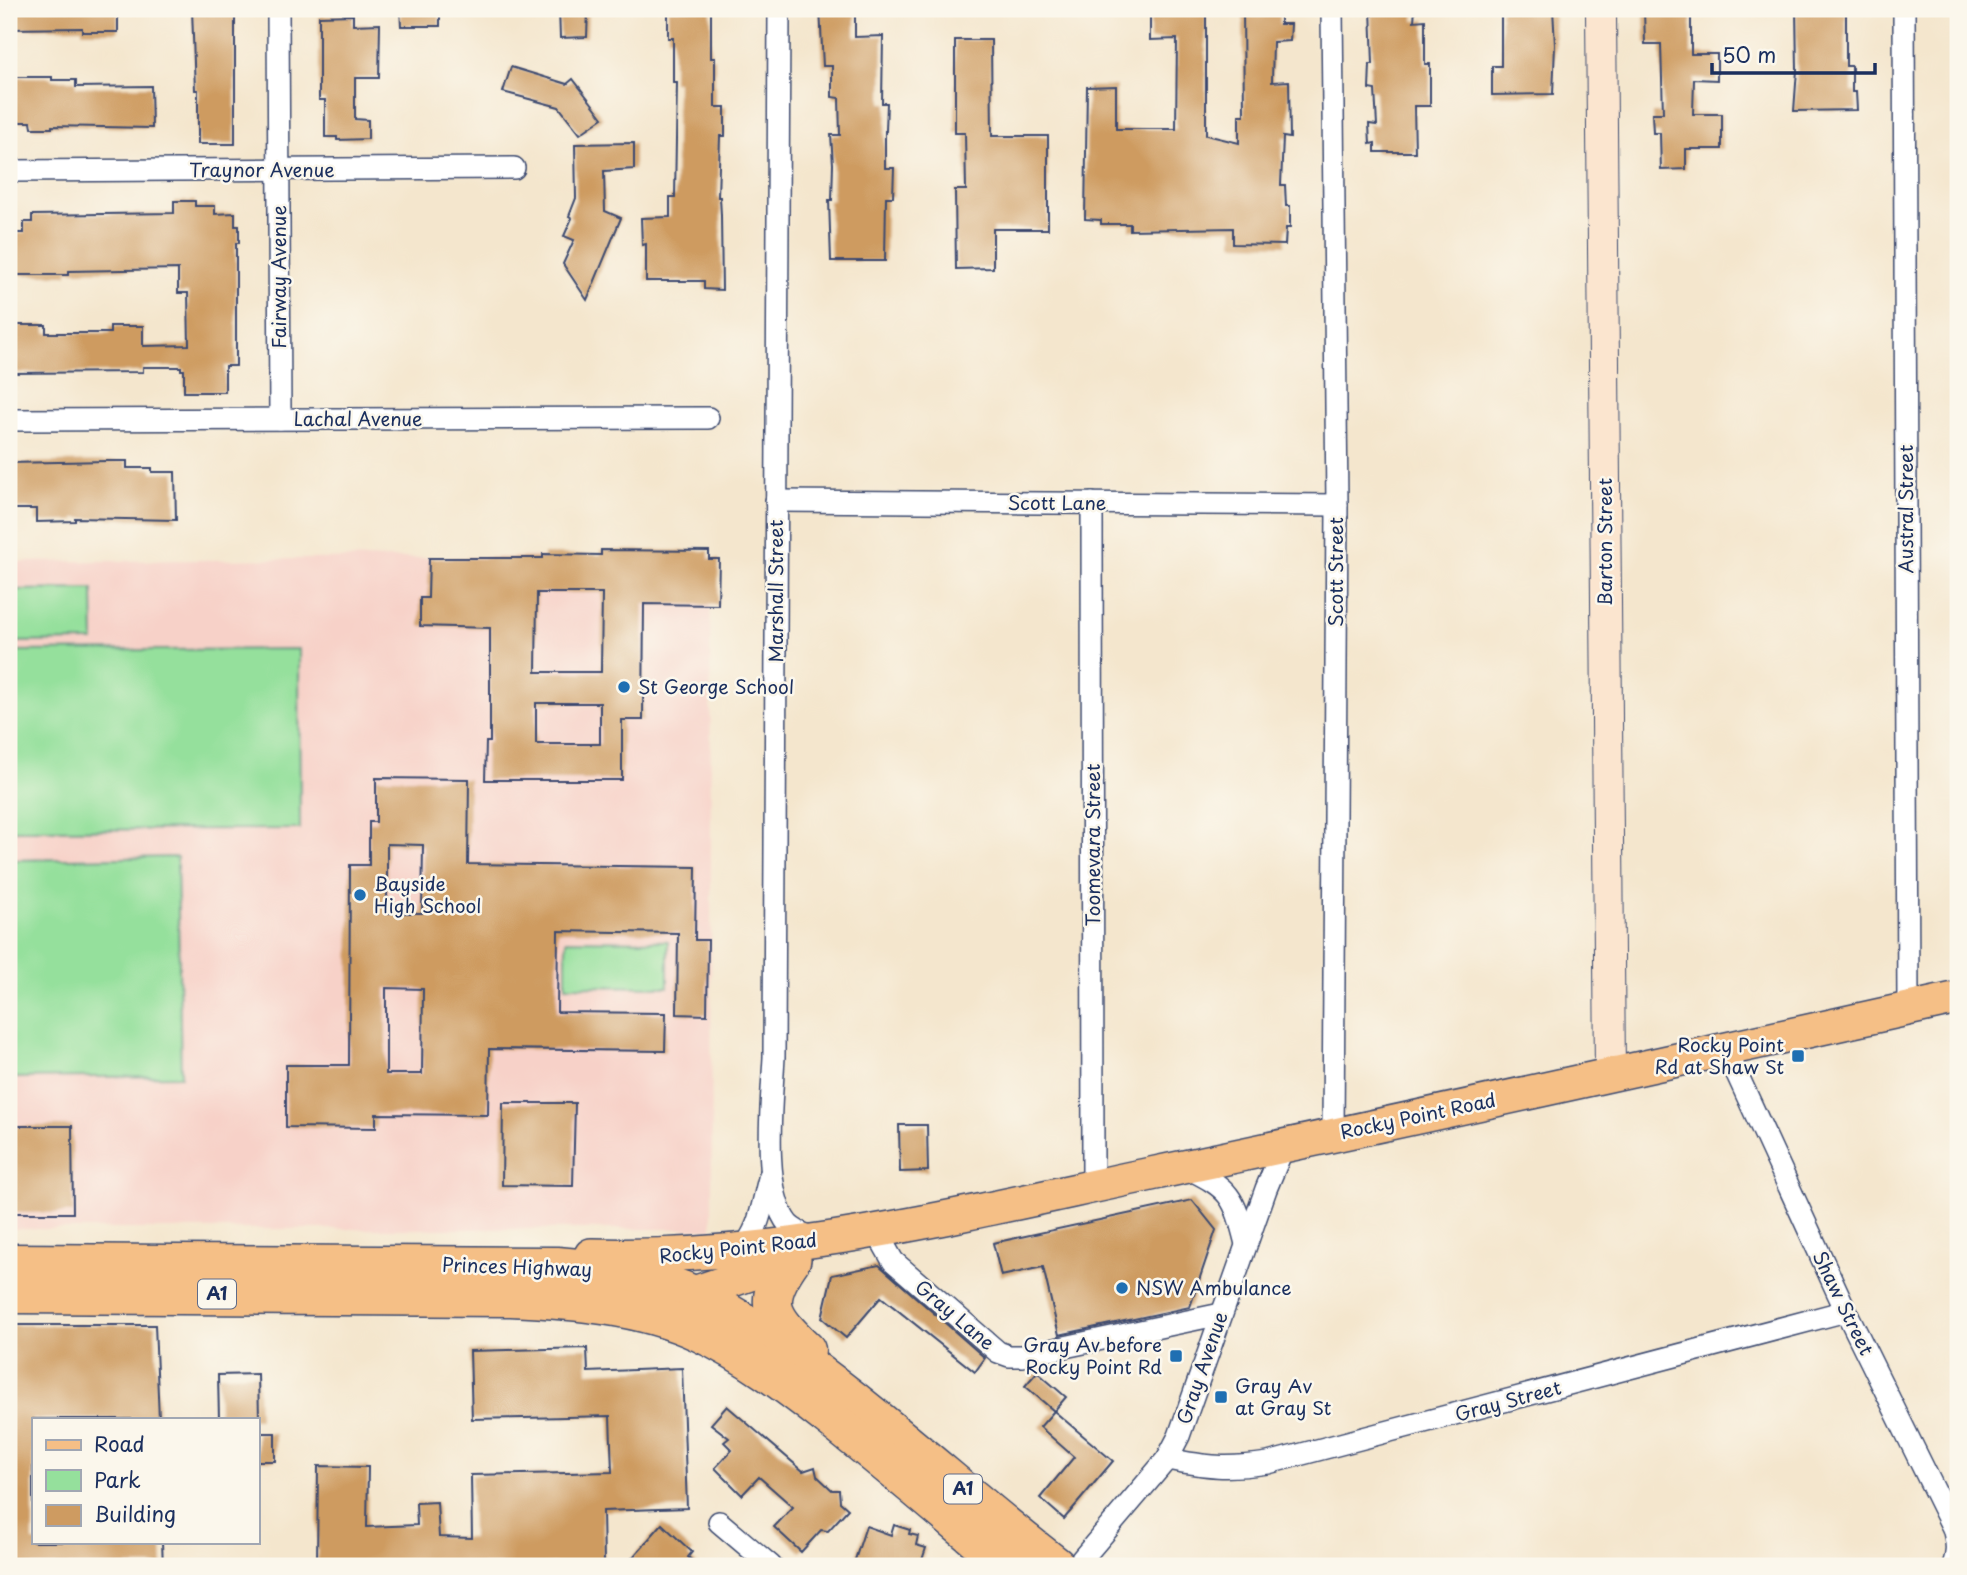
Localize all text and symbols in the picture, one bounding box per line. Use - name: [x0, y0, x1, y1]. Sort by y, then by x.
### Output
- scale bar: [1712, 32, 1874, 76]
- text: 50 m: [1722, 38, 1776, 70]
- street label: Traynor Avenue: [189, 155, 335, 183]
- street label: Fairway Avenue: [264, 205, 292, 349]
- street label: Lachal Avenue: [294, 404, 422, 432]
- street label: Austral Street: [1891, 444, 1919, 574]
- street label: Barton Street: [1590, 477, 1618, 606]
- street label: Scott Lane: [1007, 488, 1107, 516]
- street label: Scott Street: [1321, 517, 1349, 627]
- street label: Marshall Street: [761, 519, 789, 663]
- place label: St George School: [638, 672, 794, 700]
- marker: St George School: [616, 679, 632, 695]
- street label: Toomevara Street: [1078, 763, 1106, 927]
- place label: Bayside High School: [374, 869, 481, 919]
- marker: Bayside High School: [352, 887, 368, 903]
- place label: Rocky Point Rd at Shaw St: [1655, 1030, 1784, 1080]
- marker: Rocky Point Rd at Shaw St: [1790, 1048, 1806, 1064]
- street label: Rocky Point Road: [1337, 1085, 1498, 1145]
- street label: Rocky Point Road: [658, 1225, 818, 1269]
- street label: Shaw Street: [1806, 1246, 1881, 1360]
- street label: Princes Highway: [442, 1249, 593, 1283]
- street label: Gray Lane: [910, 1272, 1002, 1356]
- place label: NSW Ambulance: [1136, 1273, 1292, 1301]
- road number: A1: [198, 1280, 236, 1308]
- marker: NSW Ambulance: [1114, 1280, 1130, 1296]
- street label: Gray Avenue: [1169, 1308, 1233, 1428]
- place label: Gray Av before Rocky Point Rd: [1023, 1330, 1162, 1380]
- marker: Gray Av before Rocky Point Rd: [1168, 1348, 1184, 1364]
- place label: Gray Av at Gray St: [1235, 1371, 1332, 1421]
- street label: Gray Street: [1452, 1372, 1564, 1428]
- marker: Gray Av at Gray St: [1213, 1389, 1229, 1405]
- legend: [32, 1418, 259, 1544]
- text: Road: [94, 1427, 145, 1459]
- text: Park: [94, 1463, 141, 1495]
- road number: A1: [944, 1474, 982, 1504]
- text: Building: [94, 1497, 176, 1529]

